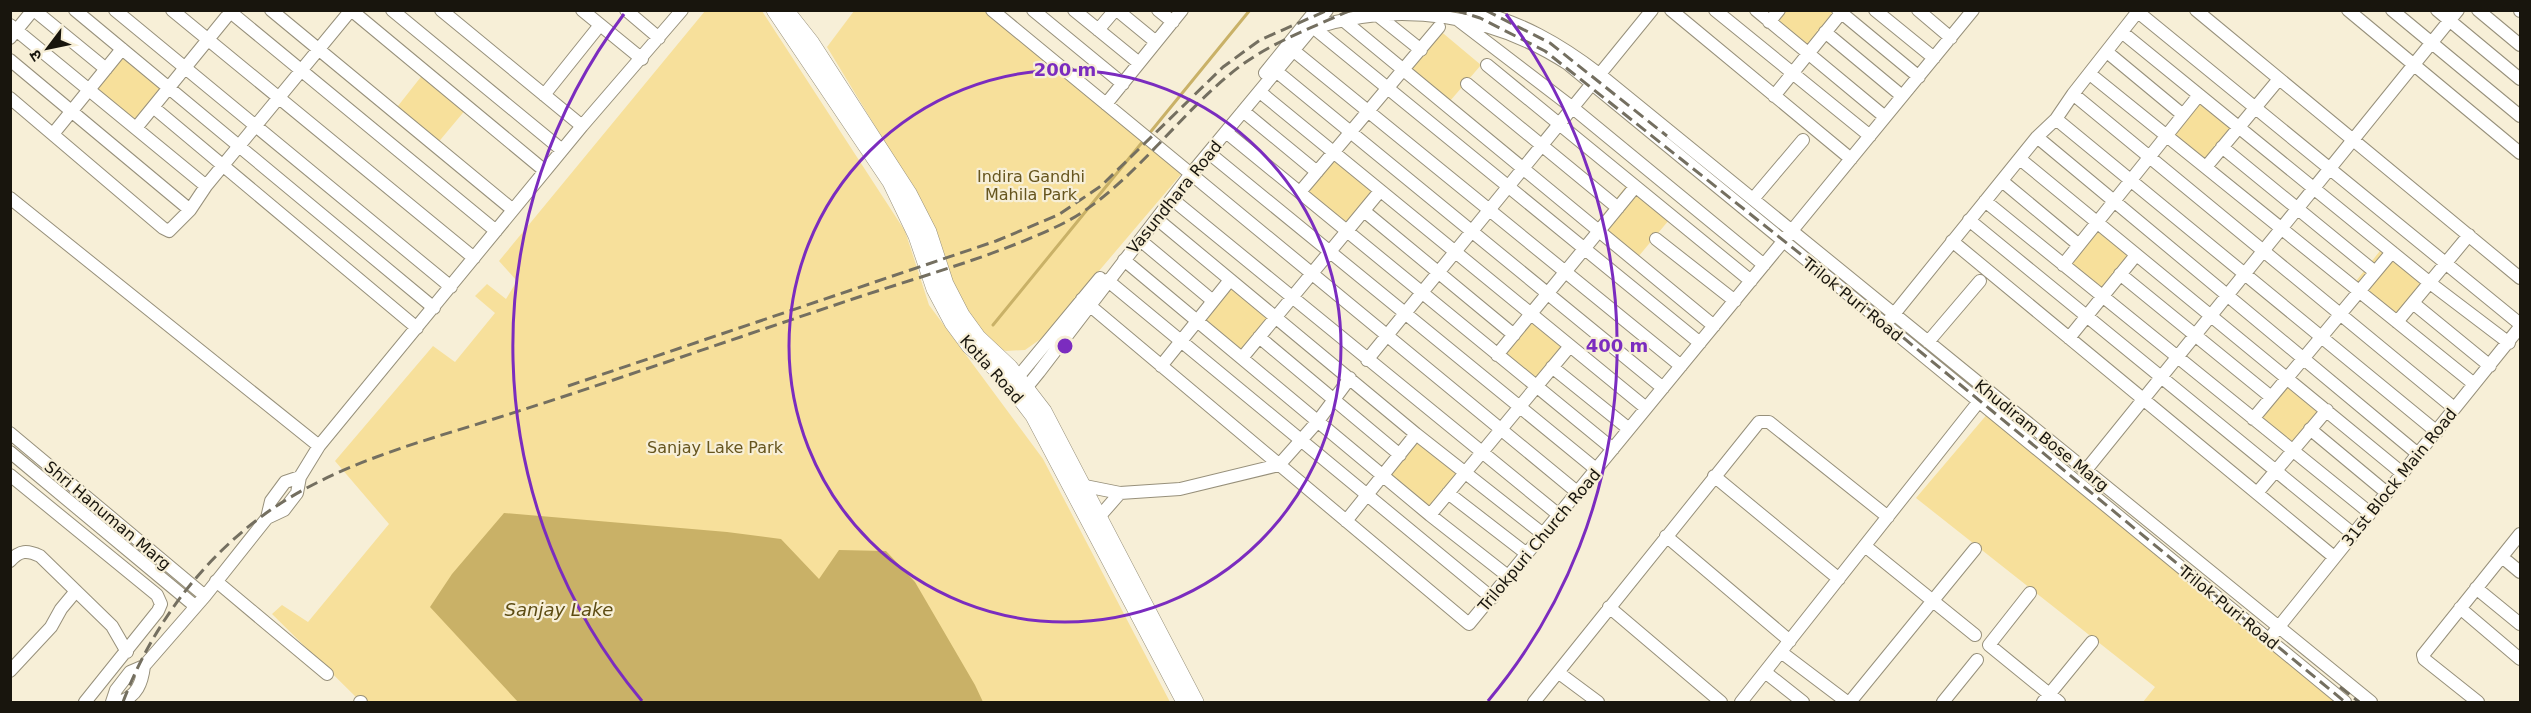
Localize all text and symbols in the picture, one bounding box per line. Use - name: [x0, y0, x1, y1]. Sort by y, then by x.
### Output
- north arrow: [18, 18, 78, 78]
- text: उ: [25, 46, 46, 65]
- text: 200 m: [1034, 59, 1096, 80]
- street label: Vasundhara Road: [1123, 137, 1226, 258]
- park label: Indira Gandhi Mahila Park: [977, 167, 1085, 204]
- street label: Trilok Puri Road: [1798, 253, 1906, 345]
- street label: Kotla Road: [956, 331, 1027, 407]
- text: 400 m: [1586, 335, 1648, 356]
- centre of rings: [1055, 336, 1075, 356]
- street label: Khudiram Bose Marg: [1971, 376, 2112, 495]
- street label: 31st Block Main Road: [2338, 405, 2461, 550]
- park label: Sanjay Lake Park: [647, 438, 784, 457]
- street label: Shri Hanuman Marg: [41, 457, 175, 574]
- street label: Trilokpuri Church Road: [1474, 465, 1605, 616]
- street label: Trilok Puri Road: [2174, 561, 2282, 653]
- water label: Sanjay Lake: [505, 599, 613, 620]

